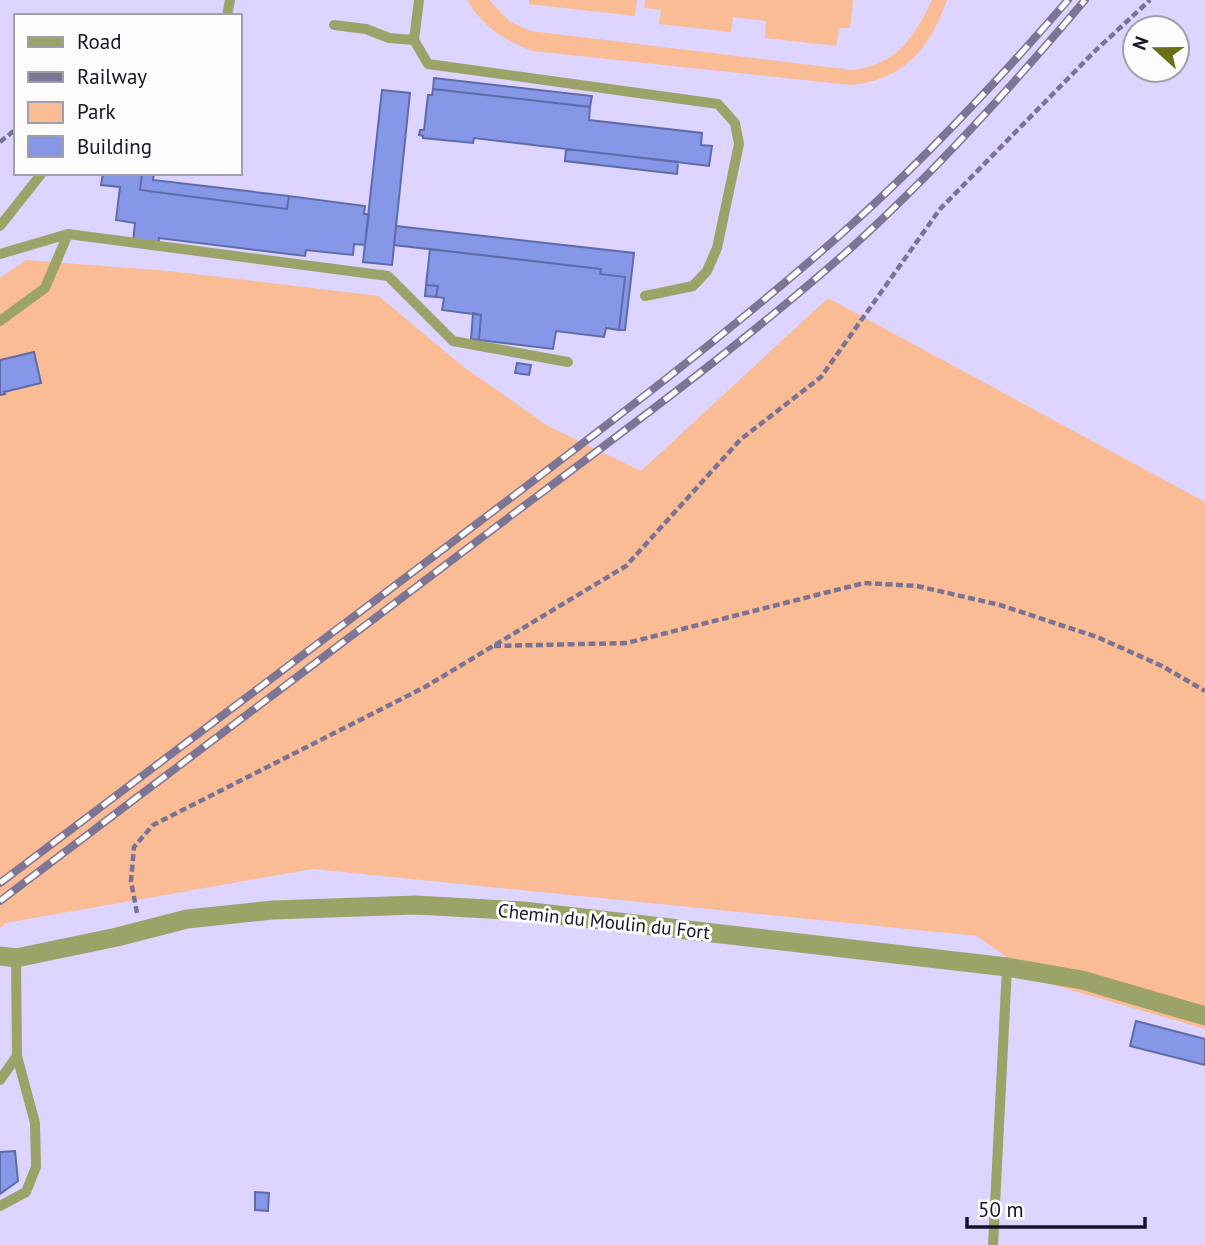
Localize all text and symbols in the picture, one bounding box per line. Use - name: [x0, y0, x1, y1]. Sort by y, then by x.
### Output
- legend: [14, 14, 242, 175]
- north arrow: [1121, 14, 1191, 84]
- text: Road: [77, 28, 121, 55]
- text: N: [1127, 33, 1154, 53]
- text: Railway: [77, 63, 147, 90]
- text: Park: [77, 98, 116, 125]
- text: Building: [77, 133, 152, 160]
- street label: Chemin du Moulin du Fort: [497, 898, 712, 944]
- scale bar: [967, 1186, 1146, 1230]
- text: 50 m: [978, 1196, 1024, 1223]

